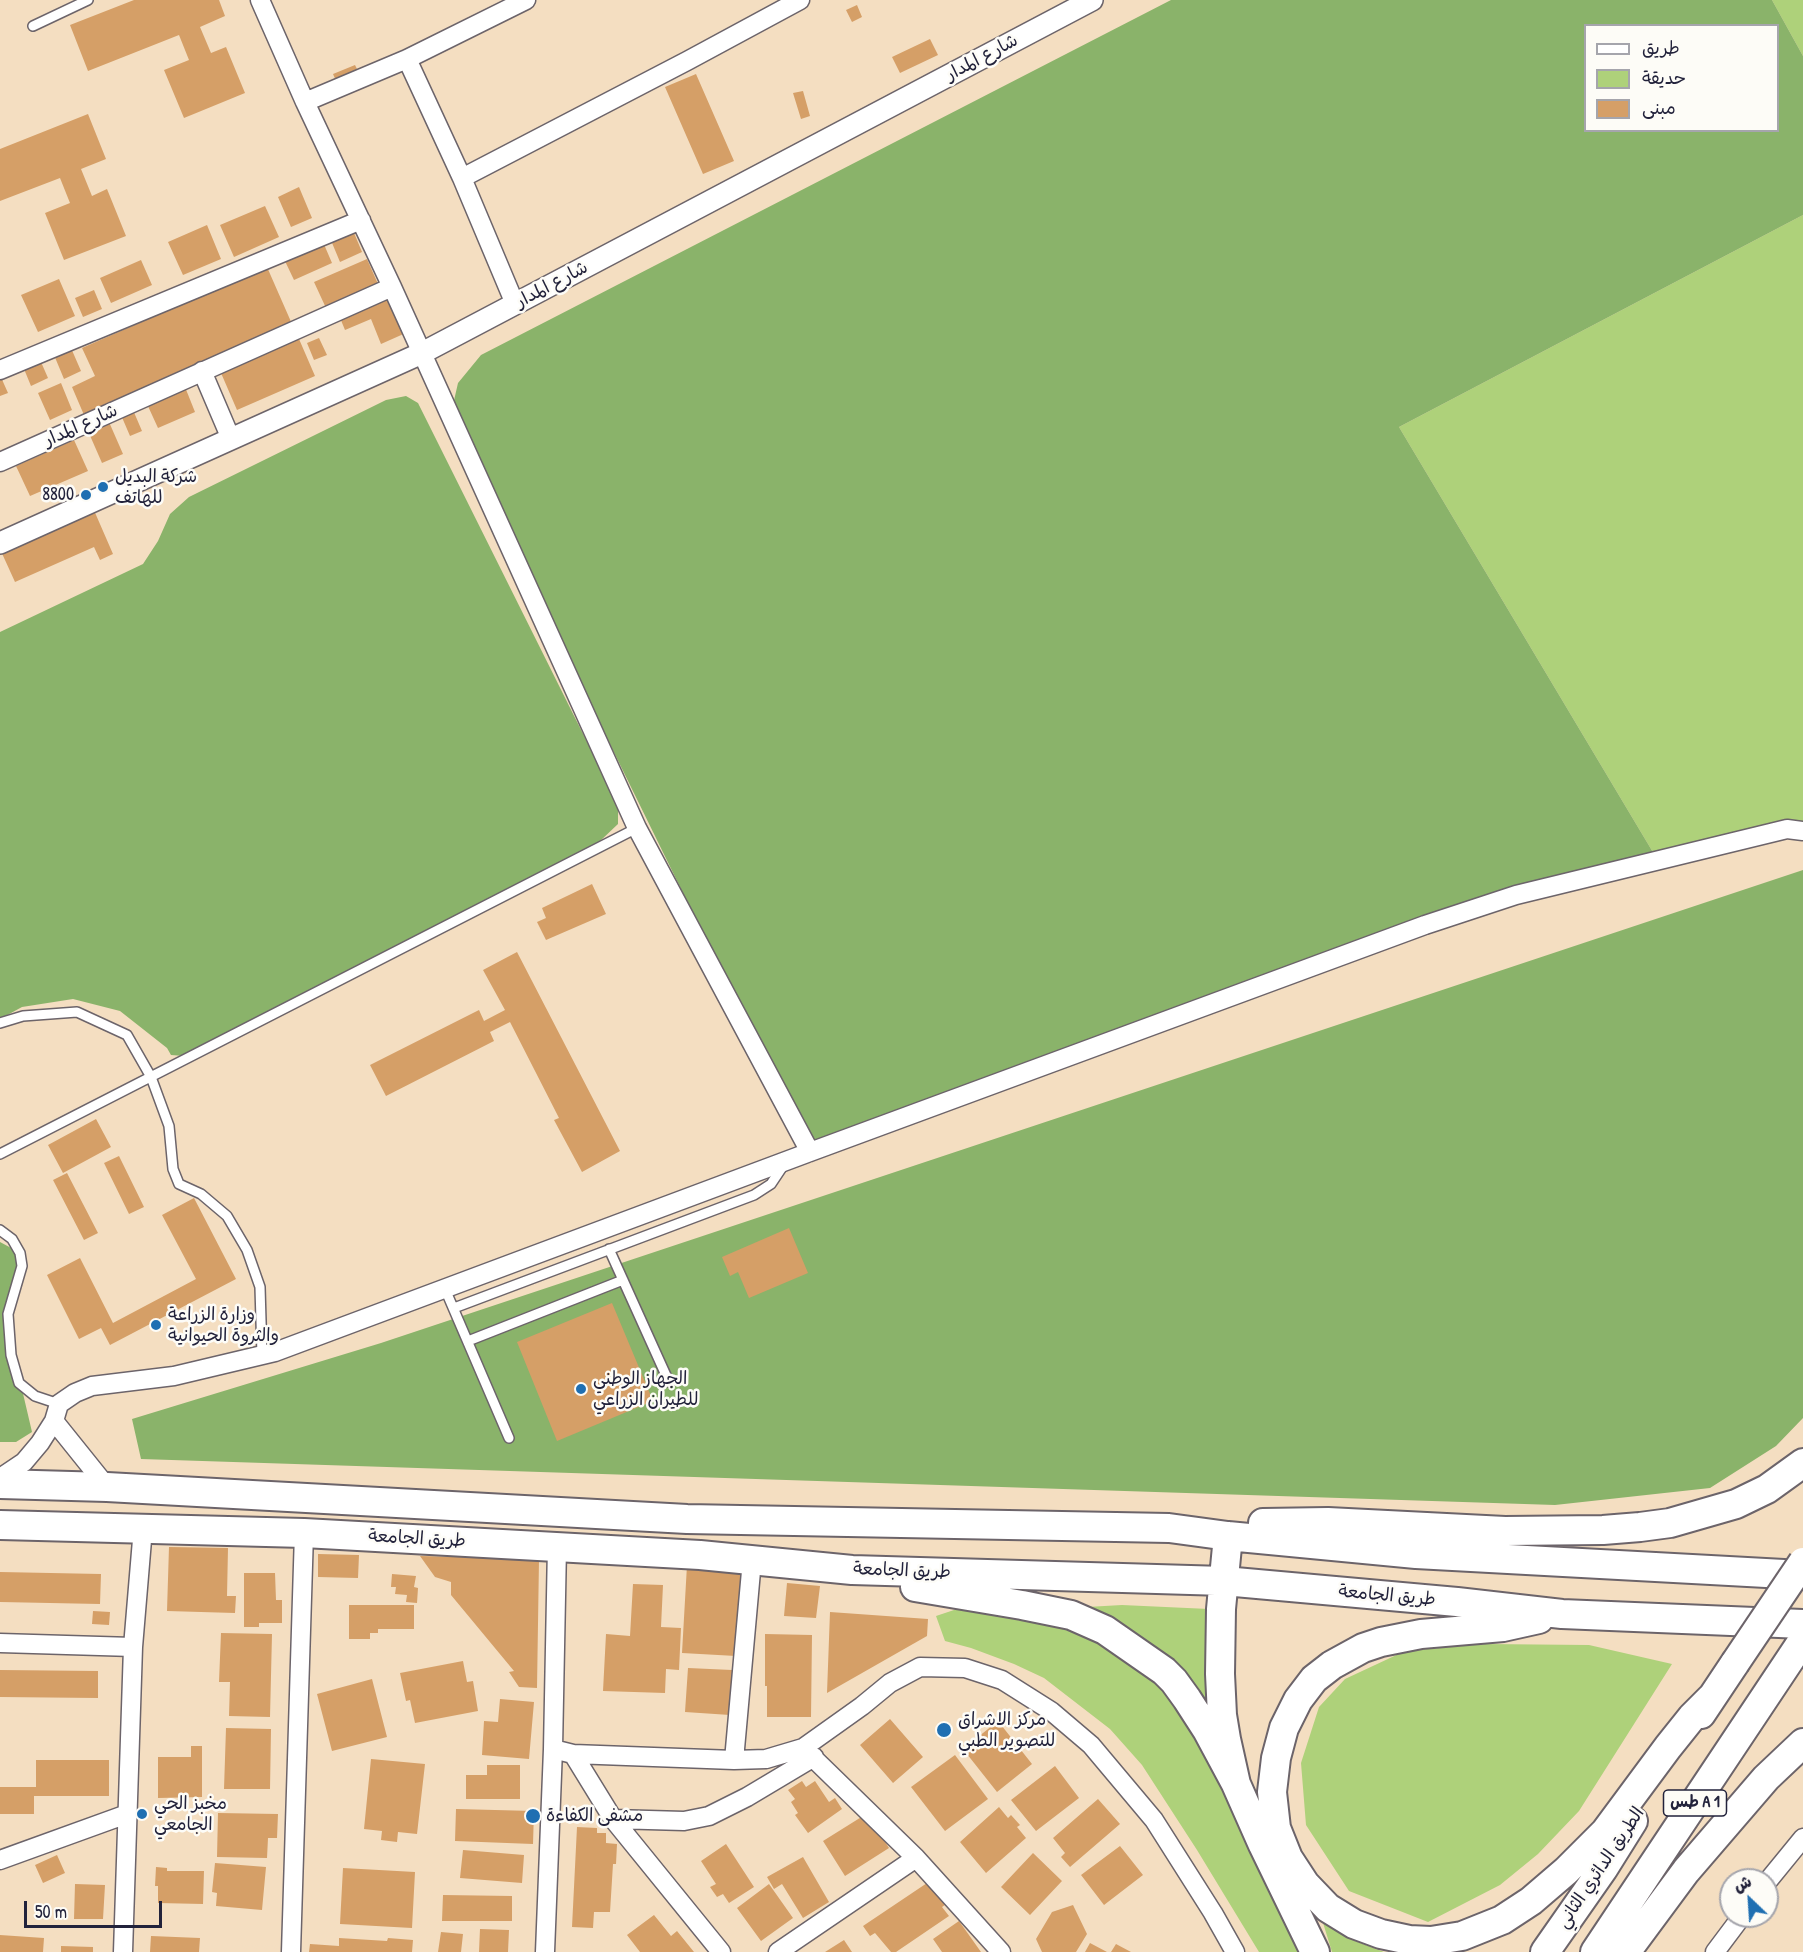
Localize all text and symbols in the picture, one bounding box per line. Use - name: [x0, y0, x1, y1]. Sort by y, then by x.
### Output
- legend: [1584, 24, 1779, 132]
- street label: شارع المدار: [942, 30, 1022, 86]
- text: طريق: [1642, 35, 1680, 60]
- text: حديقة: [1642, 65, 1686, 90]
- text: مبنى: [1642, 95, 1676, 120]
- street label: شارع المدار: [512, 257, 592, 313]
- street label: شارع المدار: [41, 400, 121, 452]
- place label: شركة البديل للهاتف: [115, 466, 197, 508]
- marker: شركة البديل للهاتف: [96, 480, 110, 494]
- place label: 8800: [42, 484, 74, 506]
- marker: 8800: [79, 488, 93, 502]
- place label: وزارة الزراعة والثروة الحيوانية: [168, 1304, 279, 1346]
- marker: وزارة الزراعة والثروة الحيوانية: [149, 1318, 163, 1332]
- place label: الجهاز الوطني للطيران الزراعي: [593, 1368, 698, 1410]
- marker: الجهاز الوطني للطيران الزراعي: [574, 1382, 588, 1396]
- street label: طريق الجامعة: [368, 1526, 466, 1552]
- street label: طريق الجامعة: [853, 1559, 951, 1583]
- street label: طريق الجامعة: [1337, 1581, 1437, 1611]
- place label: مركز الاشراق للتصوير الطبي: [958, 1709, 1055, 1752]
- marker: مركز الاشراق للتصوير الطبي: [935, 1721, 953, 1739]
- road number: طس A 1: [1664, 1790, 1726, 1816]
- place label: مخبز الحي الجامعي: [154, 1793, 227, 1836]
- street label: الطريق الدائري الثاني: [1552, 1803, 1650, 1933]
- place label: مشفى الكفاءة: [546, 1805, 643, 1827]
- marker: مخبز الحي الجامعي: [135, 1807, 149, 1821]
- marker: مشفى الكفاءة: [524, 1807, 542, 1825]
- north arrow: [1719, 1868, 1779, 1928]
- text: ش: [1730, 1870, 1755, 1897]
- scale bar: [27, 1889, 165, 1927]
- text: 50 m: [35, 1899, 67, 1924]

